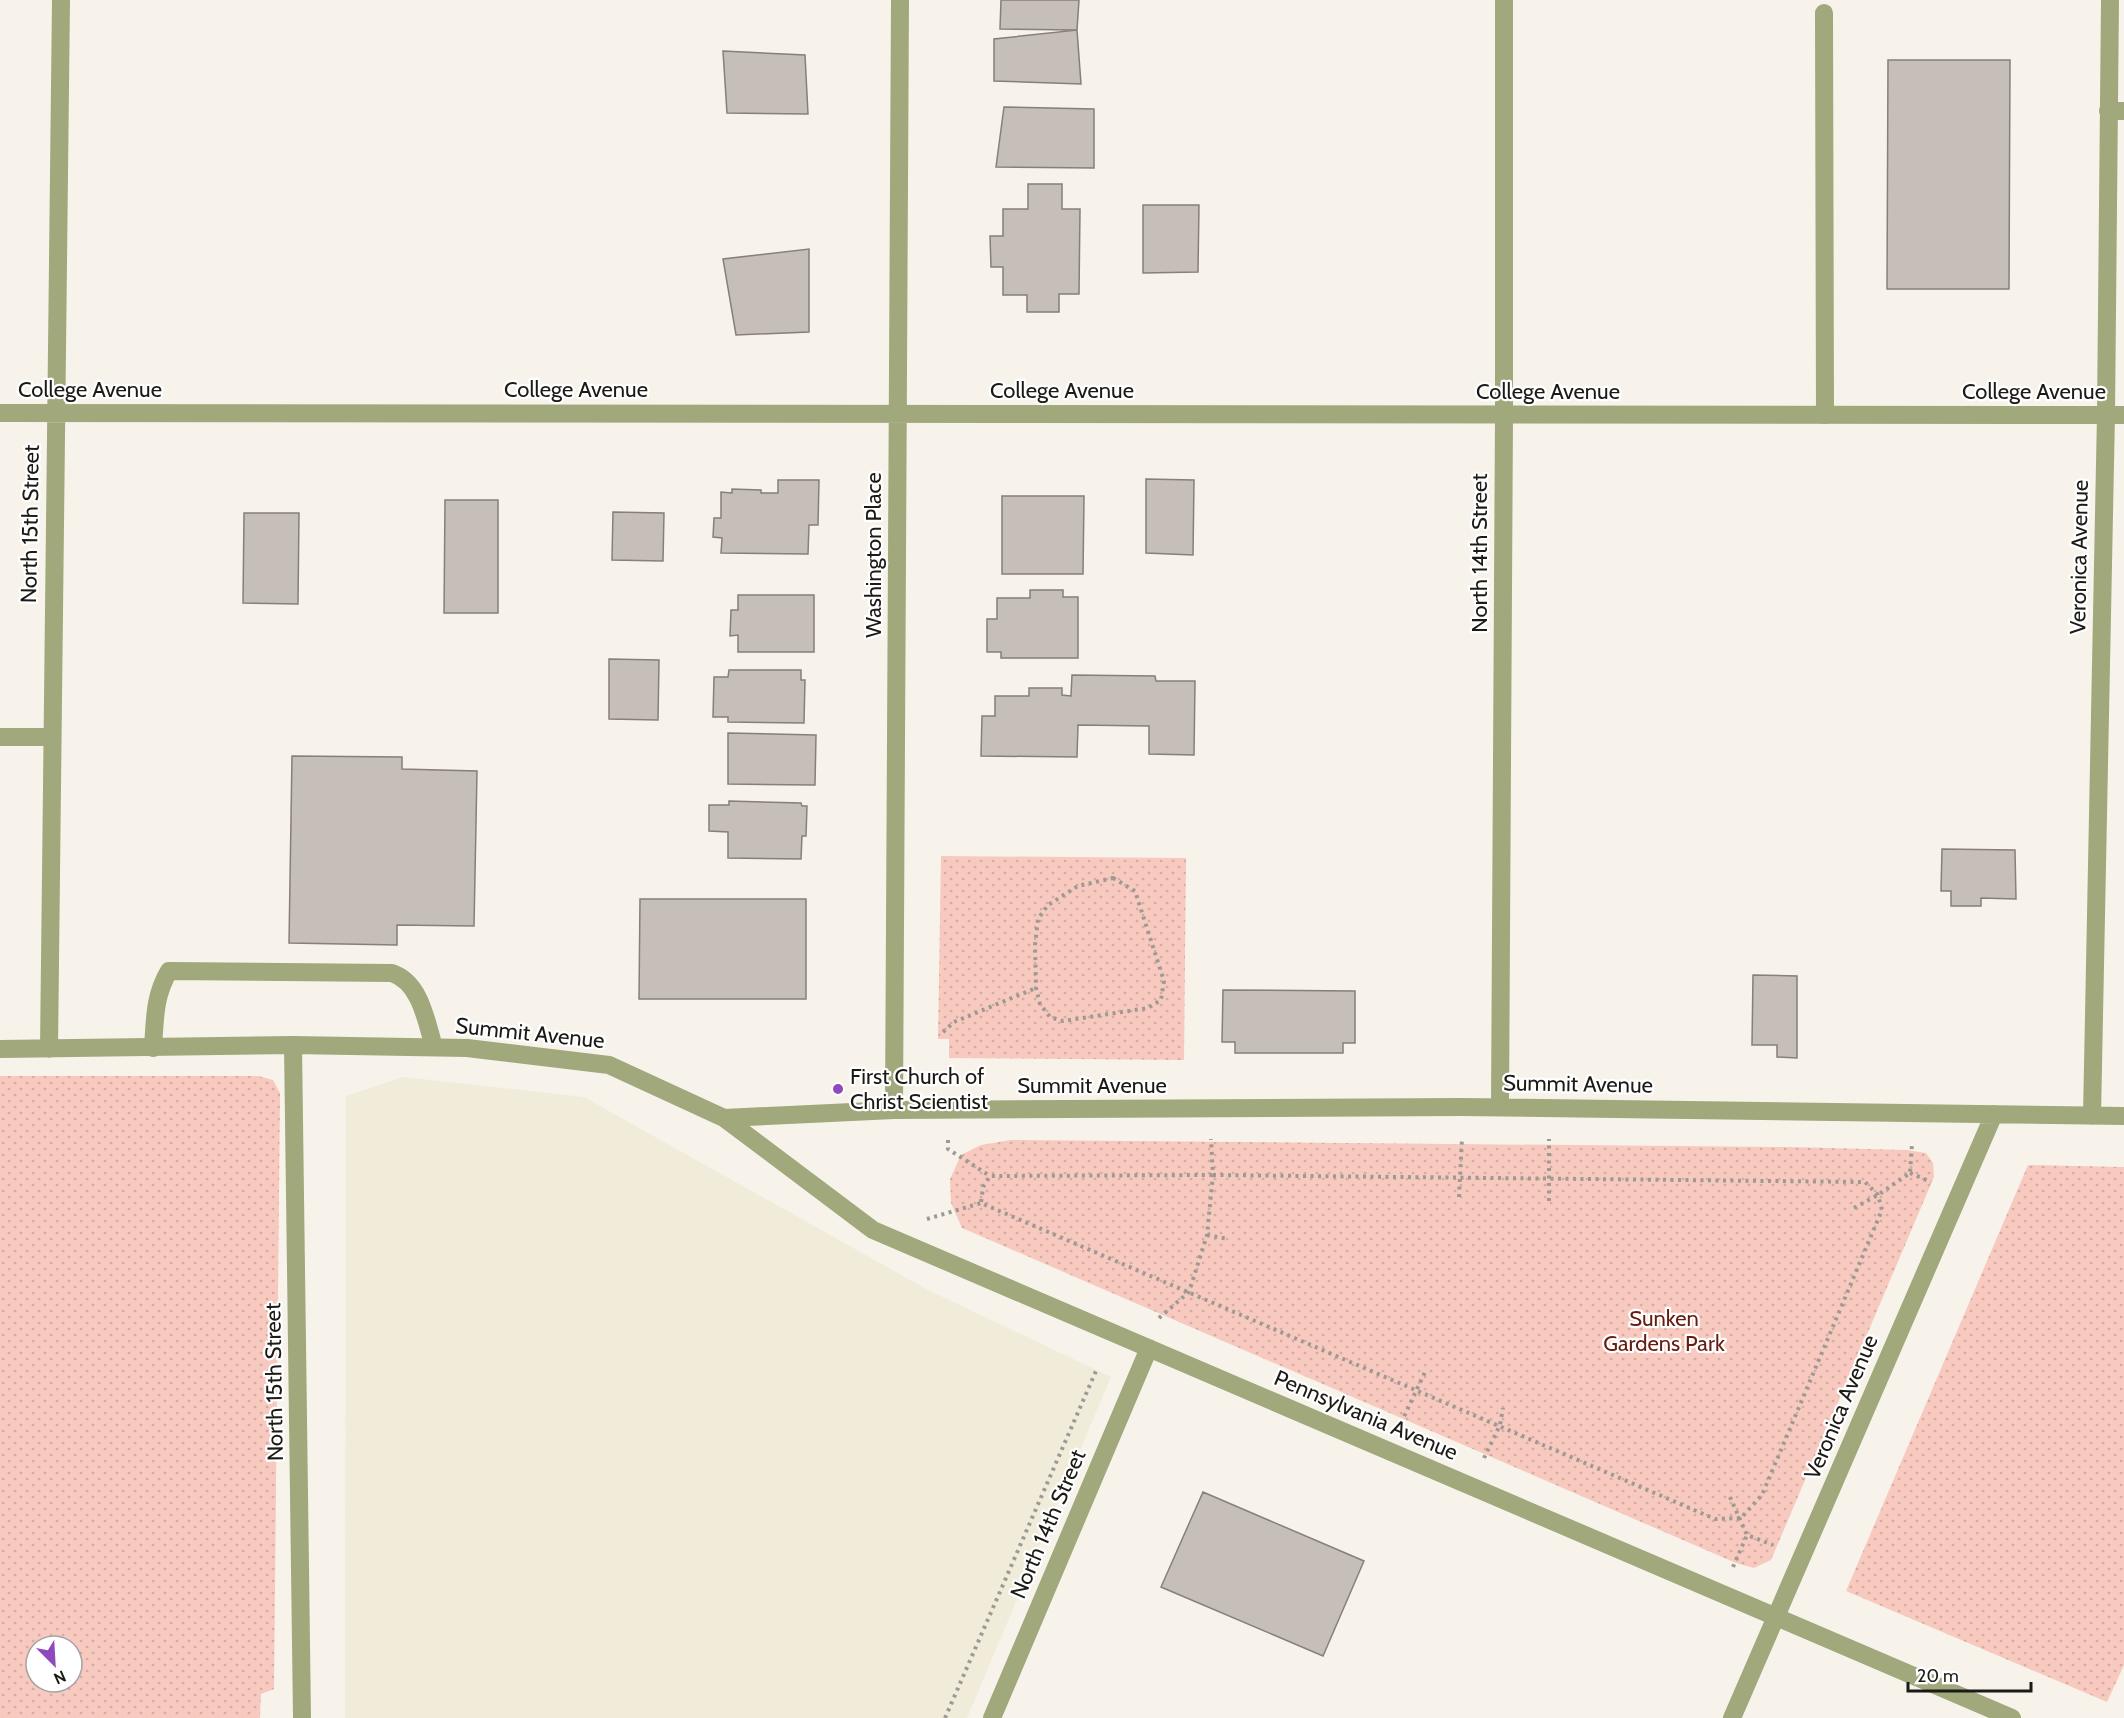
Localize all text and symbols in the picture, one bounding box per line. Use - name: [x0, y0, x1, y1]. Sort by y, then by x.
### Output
- street label: College Avenue: [18, 376, 162, 403]
- street label: College Avenue: [504, 376, 648, 403]
- street label: College Avenue: [990, 377, 1134, 404]
- street label: College Avenue: [1476, 378, 1620, 405]
- street label: College Avenue: [1962, 378, 2106, 405]
- street label: North 15th Street: [15, 444, 45, 603]
- street label: Washington Place: [860, 472, 887, 638]
- street label: North 14th Street: [1466, 473, 1493, 633]
- street label: Veronica Avenue: [2064, 480, 2094, 634]
- street label: Summit Avenue: [454, 1012, 606, 1054]
- place label: First Church of Christ Scientist: [850, 1063, 989, 1115]
- street label: Summit Avenue: [1503, 1069, 1653, 1099]
- street label: Summit Avenue: [1017, 1072, 1167, 1099]
- marker: First Church of Christ Scientist: [831, 1082, 845, 1096]
- street label: North 15th Street: [259, 1302, 289, 1461]
- park label: Sunken Gardens Park: [1603, 1305, 1725, 1357]
- street label: Veronica Avenue: [1798, 1331, 1884, 1483]
- street label: Pennsylvania Avenue: [1270, 1364, 1462, 1466]
- street label: North 14th Street: [1004, 1445, 1092, 1603]
- north arrow: [24, 1634, 84, 1694]
- scale bar: [1908, 1655, 2031, 1693]
- text: 20 m: [1917, 1665, 1959, 1687]
- text: N: [51, 1666, 69, 1688]

